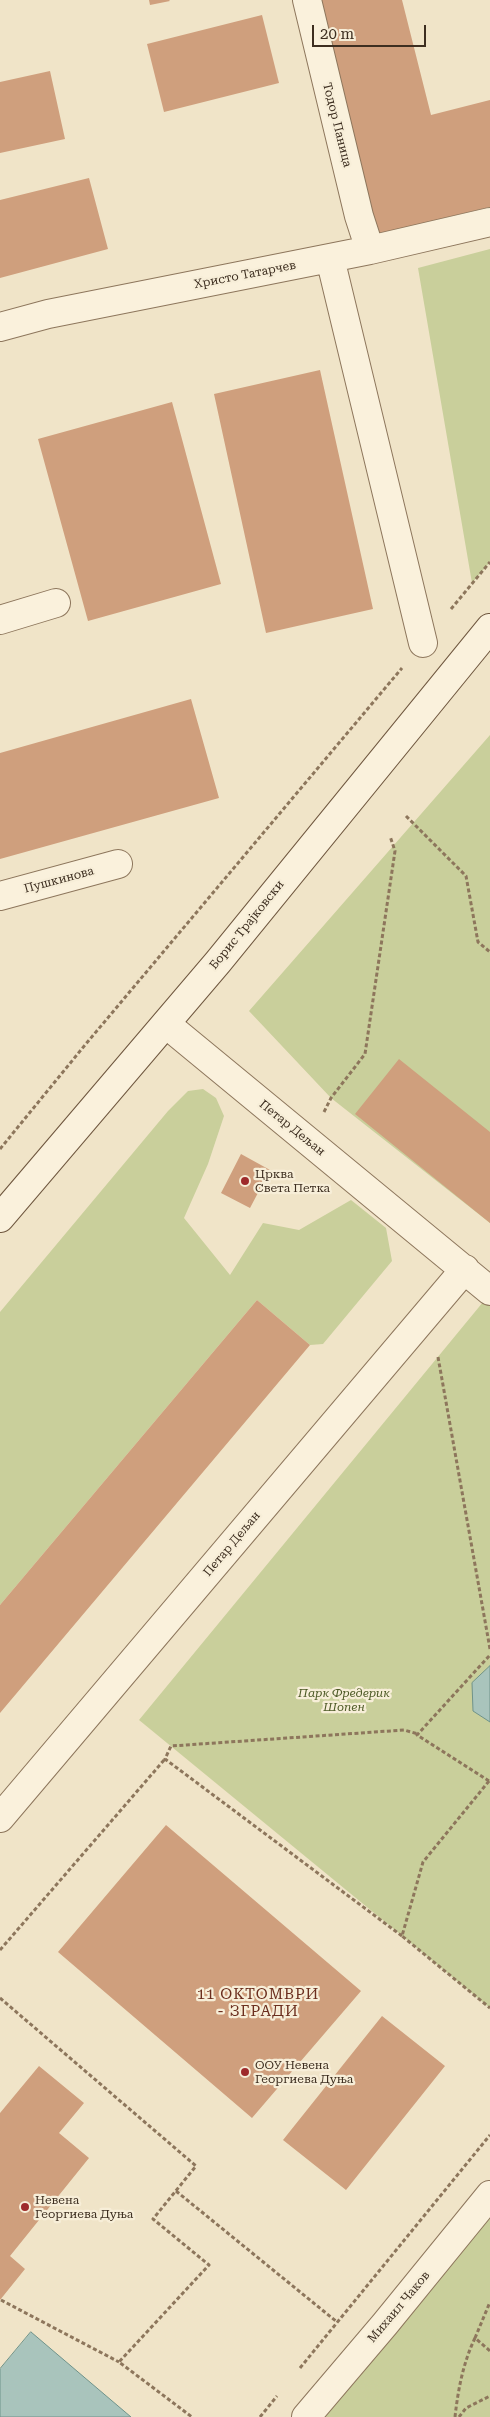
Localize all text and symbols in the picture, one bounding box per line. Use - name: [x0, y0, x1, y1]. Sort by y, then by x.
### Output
- scale bar: [315, 15, 429, 47]
- text: 20 m: [320, 25, 354, 43]
- street label: Тодор Паница: [320, 81, 354, 169]
- street label: Христо Татарчев: [193, 258, 297, 292]
- street label: Пушкинова: [22, 864, 96, 896]
- street label: Борис Трајковски: [207, 878, 287, 972]
- street label: Петар Дељан: [256, 1097, 328, 1159]
- place label: Црква Света Петка: [255, 1167, 330, 1195]
- marker: Црква Света Петка: [239, 1175, 251, 1187]
- street label: Петар Дељан: [201, 1509, 263, 1579]
- park label: Парк Фредерик Шопен: [298, 1686, 390, 1714]
- district label: 11 ОКТОМВРИ - ЗГРАДИ: [195, 1986, 321, 2021]
- place label: ООУ Невена Георгиева Дуња: [255, 2058, 353, 2086]
- marker: ООУ Невена Георгиева Дуња: [239, 2066, 251, 2078]
- place label: Невена Георгиева Дуња: [35, 2193, 133, 2221]
- marker: Невена Георгиева Дуња: [19, 2201, 31, 2213]
- street label: Михаил Чаков: [365, 2268, 433, 2346]

